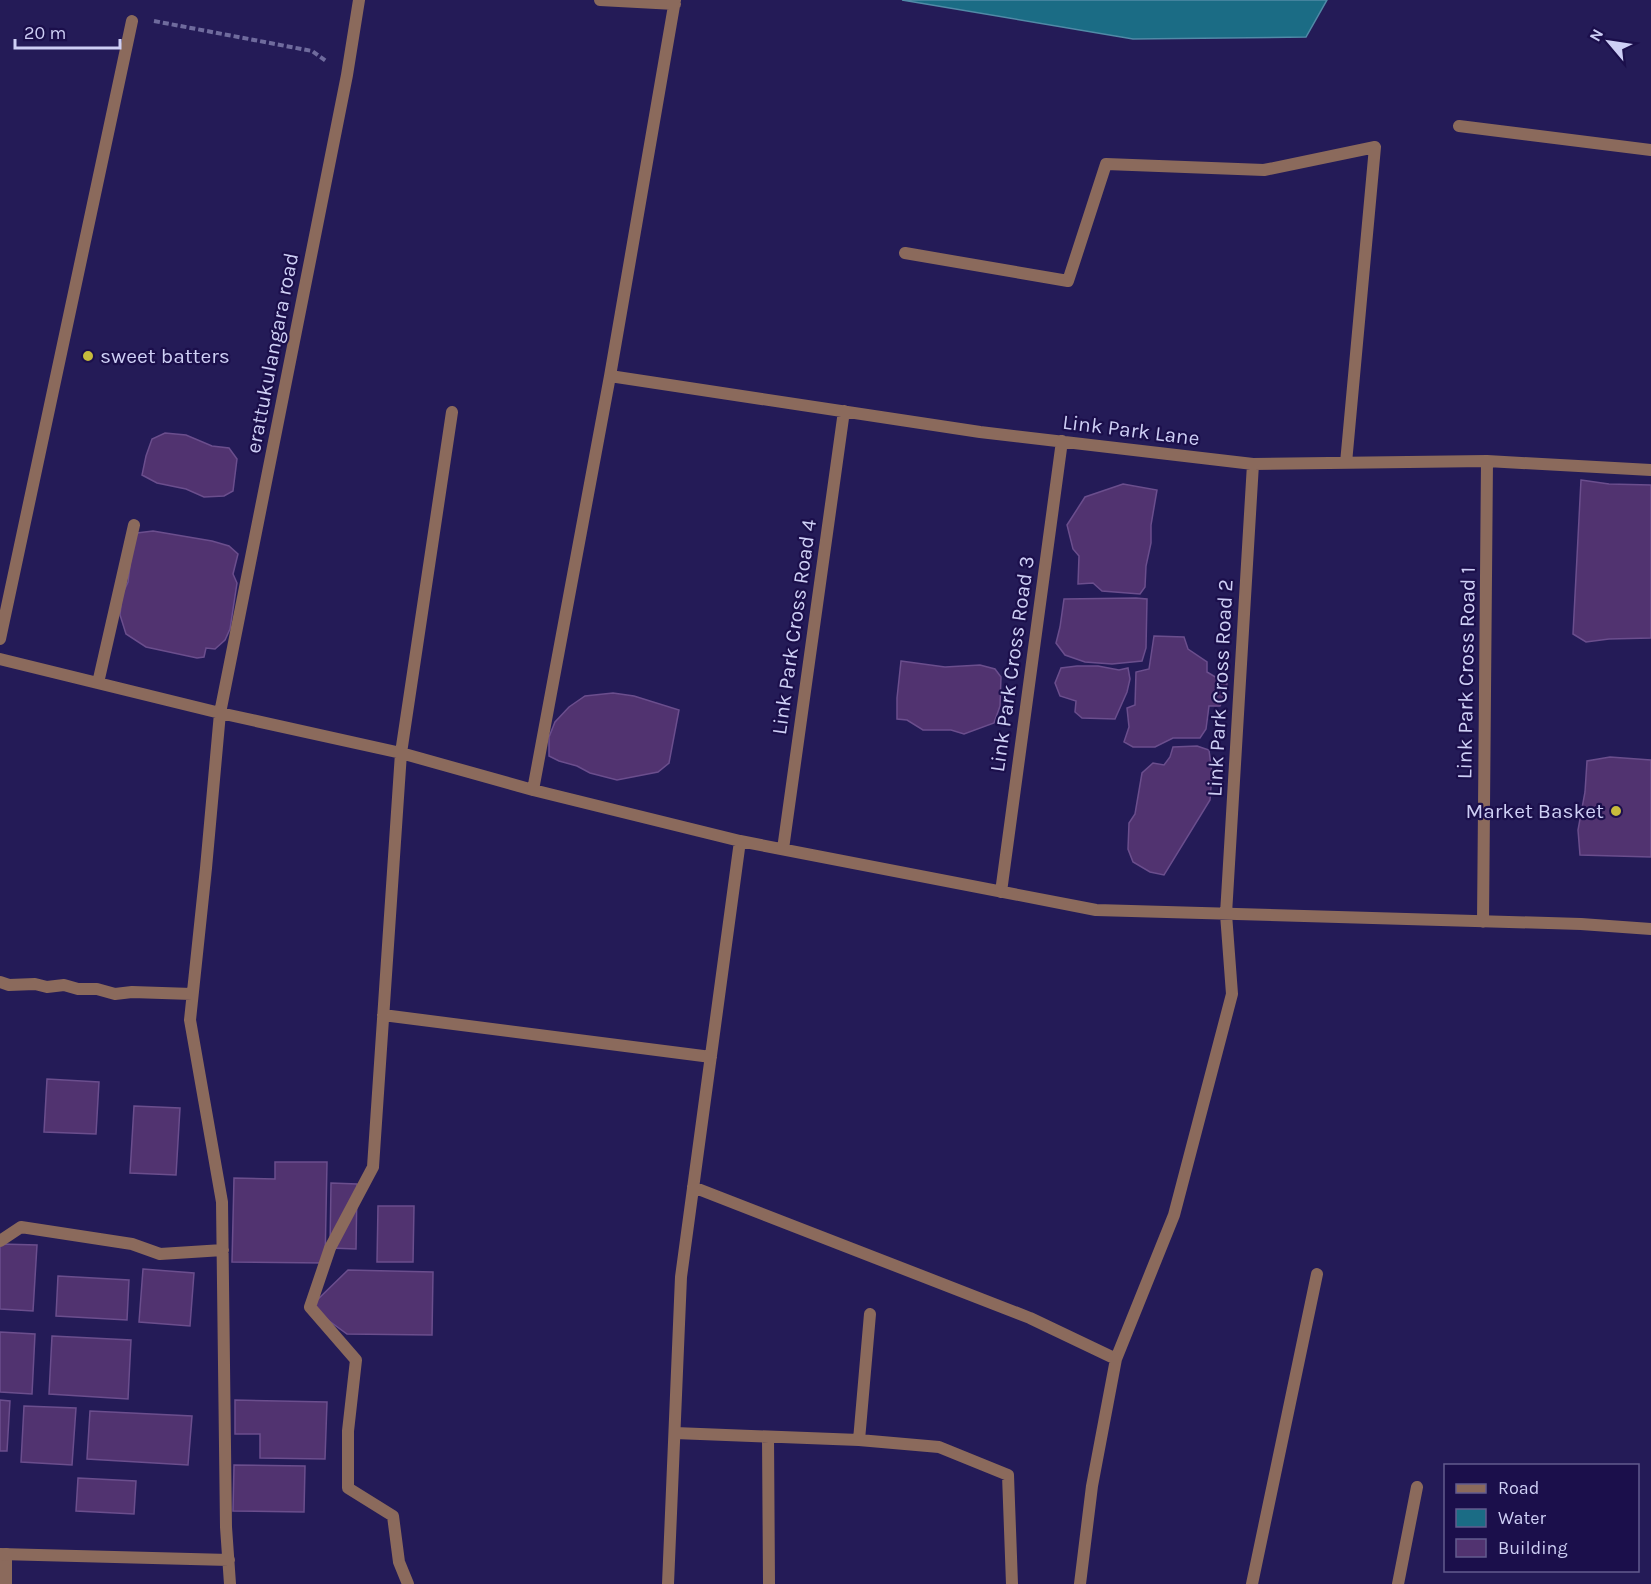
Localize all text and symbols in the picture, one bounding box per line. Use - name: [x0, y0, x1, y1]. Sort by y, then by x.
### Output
- scale bar: [15, 12, 120, 50]
- north arrow: [1579, 12, 1639, 72]
- text: 20 m: [24, 22, 66, 44]
- text: N: [1585, 25, 1607, 45]
- street label: erattukulangara road: [241, 251, 303, 455]
- place label: sweet batters: [100, 344, 230, 368]
- marker: sweet batters: [81, 349, 95, 363]
- street label: Link Park Lane: [1061, 410, 1201, 450]
- street label: Link Park Cross Road 4: [767, 518, 821, 736]
- street label: Link Park Cross Road 3: [985, 554, 1039, 774]
- street label: Link Park Cross Road 1: [1452, 567, 1480, 779]
- street label: Link Park Cross Road 2: [1202, 579, 1238, 797]
- place label: Market Basket: [1465, 799, 1604, 823]
- marker: Market Basket: [1609, 804, 1623, 818]
- legend: [1444, 1464, 1639, 1572]
- text: Road: [1498, 1477, 1539, 1499]
- text: Water: [1498, 1507, 1546, 1529]
- text: Building: [1498, 1537, 1568, 1559]

